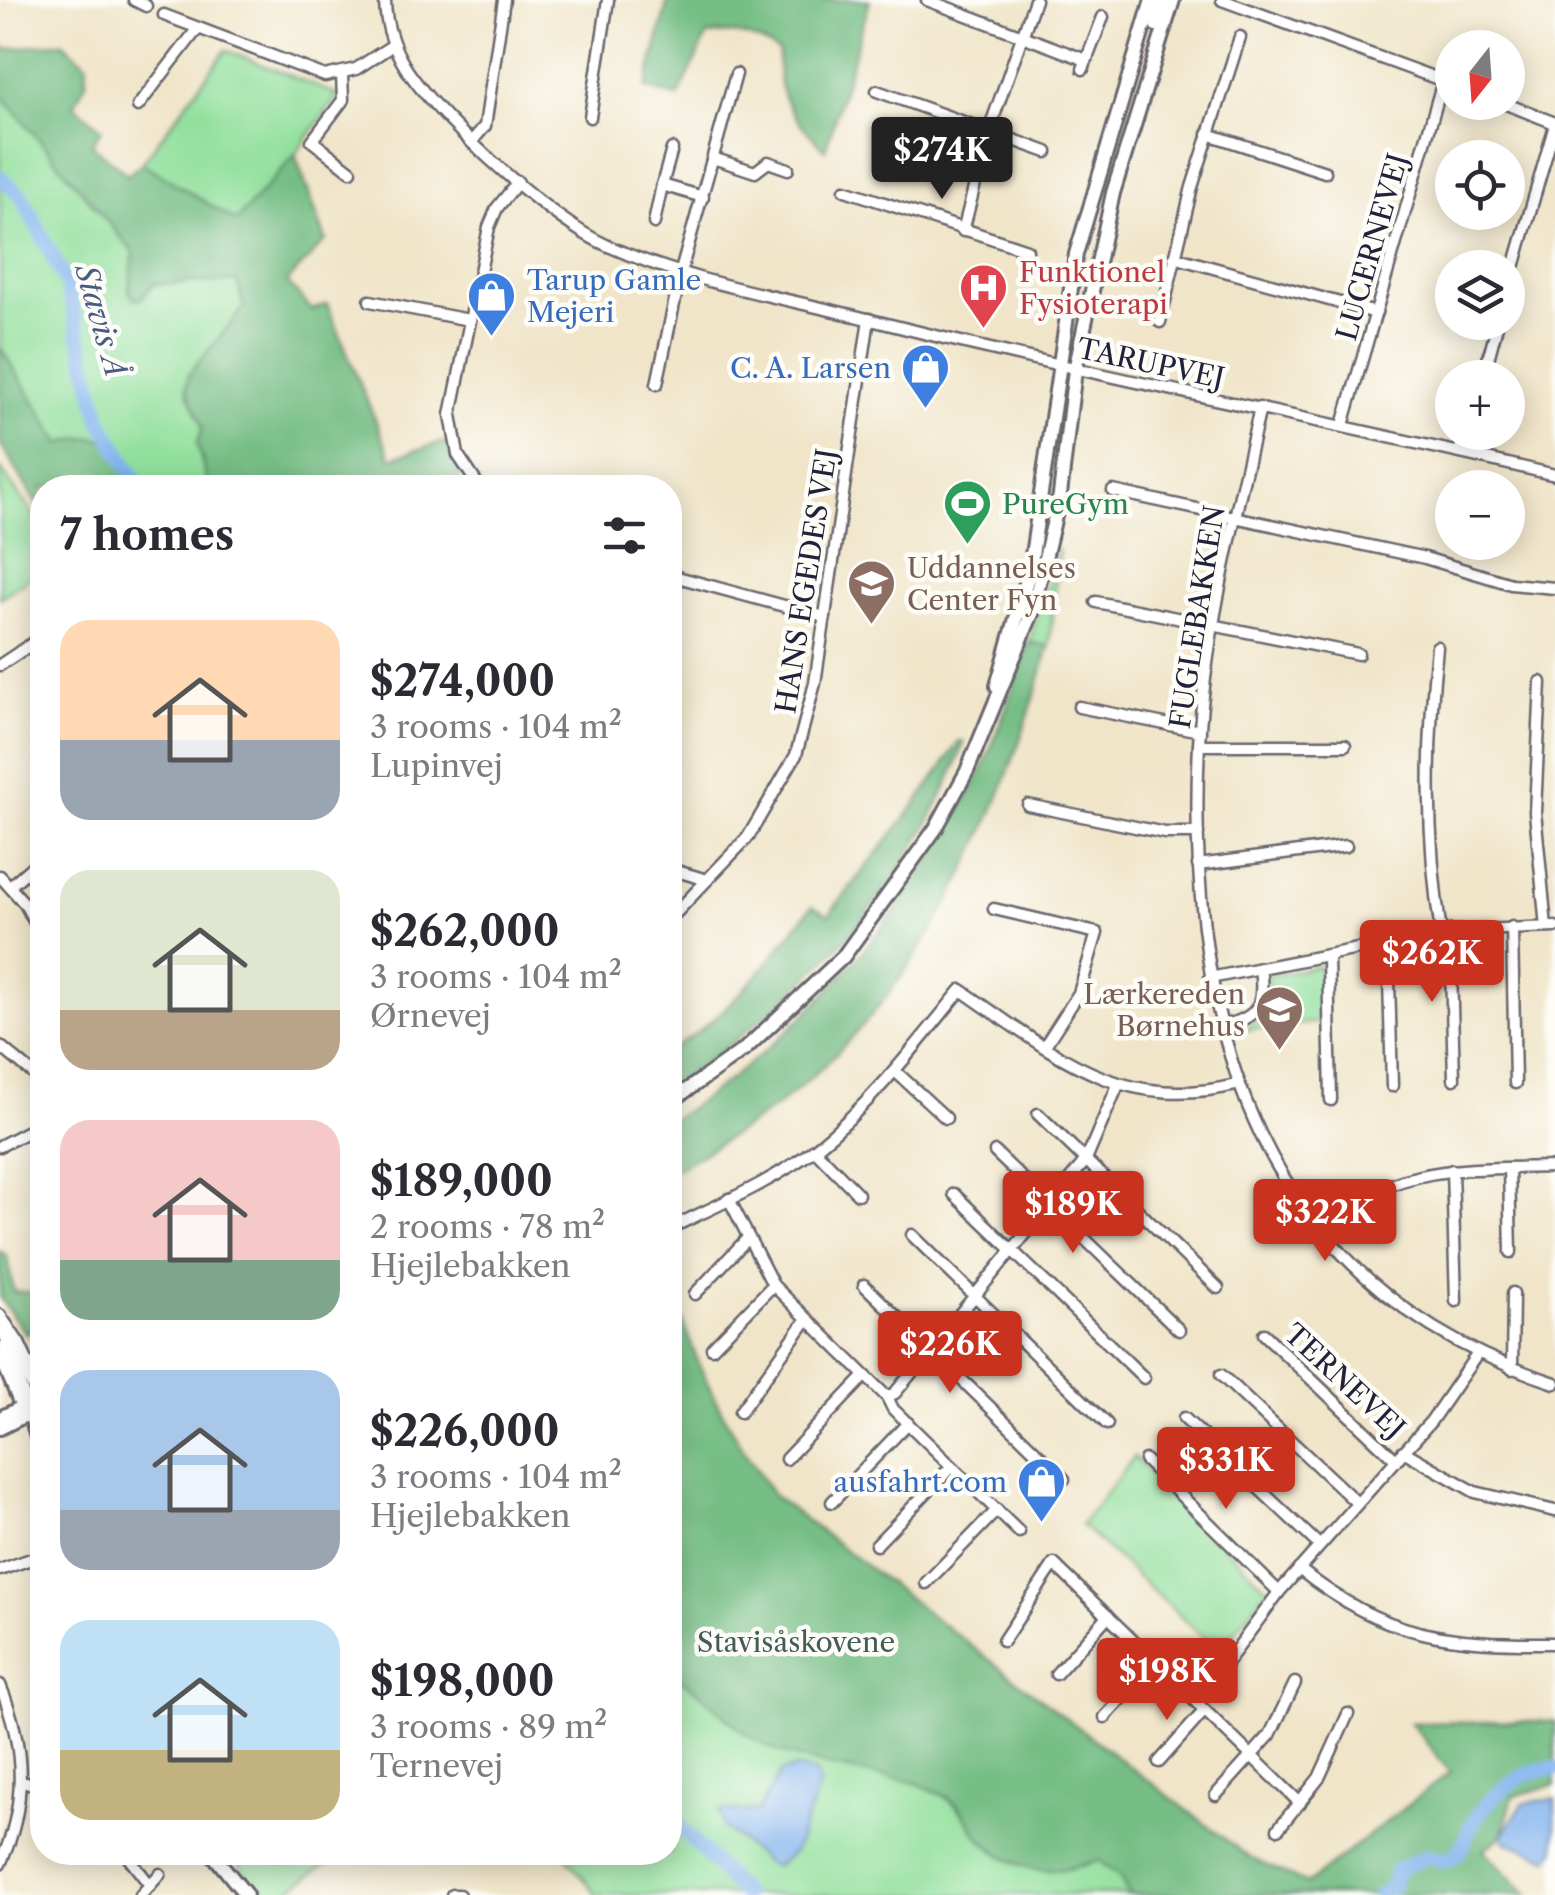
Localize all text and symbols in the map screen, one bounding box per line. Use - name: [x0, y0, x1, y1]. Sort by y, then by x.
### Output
- north arrow: [1435, 30, 1525, 120]
- map controls: [1435, 30, 1525, 560]
- pin: $274K: [872, 117, 1012, 202]
- text: $274K: [894, 130, 990, 169]
- button: locate: [1435, 140, 1525, 230]
- street label: LUCERNEVEJ: [1329, 150, 1415, 344]
- button: layers: [1435, 250, 1525, 340]
- place label: Funktionel Fysioterapi: [1019, 255, 1168, 321]
- water label: Stavis Å: [67, 258, 136, 382]
- hospital icon: Funktionel Fysioterapi: [958, 262, 1010, 330]
- place label: Tarup Gamle Mejeri: [527, 263, 701, 329]
- shop icon: Tarup Gamle Mejeri: [466, 270, 518, 338]
- street label: TARUPVEJ: [1074, 331, 1228, 395]
- shop icon: C. A. Larsen: [900, 342, 952, 410]
- place label: C. A. Larsen: [730, 351, 891, 385]
- button: +: [1435, 360, 1525, 450]
- street label: HANS EGEDES VEJ: [768, 446, 844, 716]
- button: −: [1435, 470, 1525, 560]
- sports icon: PureGym: [941, 478, 993, 546]
- place label: PureGym: [1002, 487, 1129, 521]
- street label: FUGLEBAKKEN: [1163, 503, 1231, 731]
- icon: filters: [597, 508, 652, 563]
- text: 7 homes: [60, 509, 234, 561]
- place label: Uddannelses Center Fyn: [907, 551, 1076, 617]
- school or university icon: Uddannelses Center Fyn: [846, 558, 898, 626]
- text: $274,000: [370, 655, 555, 707]
- icon: home: [140, 660, 260, 780]
- text: 3 rooms · 104 m²: [370, 707, 622, 746]
- text: Lupinvej: [370, 746, 503, 785]
- text: $262,000: [370, 905, 559, 957]
- icon: home: [140, 910, 260, 1030]
- pin: $262K: [1362, 920, 1502, 1005]
- text: $262K: [1382, 933, 1482, 972]
- text: 3 rooms · 104 m²: [370, 957, 622, 996]
- place label: Lærkereden Børnehus: [1083, 977, 1245, 1043]
- school or university icon: Lærkereden Børnehus: [1254, 984, 1306, 1052]
- text: Ørnevej: [370, 996, 491, 1035]
- text: $189,000: [370, 1155, 553, 1207]
- icon: home: [140, 1160, 260, 1280]
- pin: $189K: [1003, 1171, 1143, 1256]
- pin: $322K: [1255, 1179, 1395, 1264]
- text: $189K: [1025, 1184, 1121, 1223]
- text: $322K: [1275, 1192, 1375, 1231]
- text: 2 rooms · 78 m²: [370, 1207, 605, 1246]
- text: Hjejlebakken: [370, 1246, 571, 1285]
- pin: $226K: [880, 1311, 1020, 1396]
- street label: TERNEVEJ: [1277, 1316, 1413, 1446]
- text: $226K: [900, 1324, 1000, 1363]
- text: $226,000: [370, 1405, 559, 1457]
- icon: home: [140, 1410, 260, 1530]
- pin: $331K: [1156, 1427, 1296, 1512]
- text: $331K: [1179, 1440, 1273, 1479]
- shop icon: ausfahrt.com: [1016, 1456, 1068, 1524]
- text: 3 rooms · 104 m²: [370, 1457, 622, 1496]
- place label: ausfahrt.com: [834, 1465, 1007, 1499]
- text: Hjejlebakken: [370, 1496, 571, 1535]
- park label: Stavisåskovene: [697, 1625, 895, 1659]
- pin: $198K: [1097, 1638, 1237, 1723]
- text: $198K: [1119, 1651, 1215, 1690]
- text: $198,000: [370, 1655, 555, 1707]
- icon: home: [140, 1660, 260, 1780]
- text: 3 rooms · 89 m²: [370, 1707, 607, 1746]
- text: Ternevej: [370, 1746, 503, 1785]

